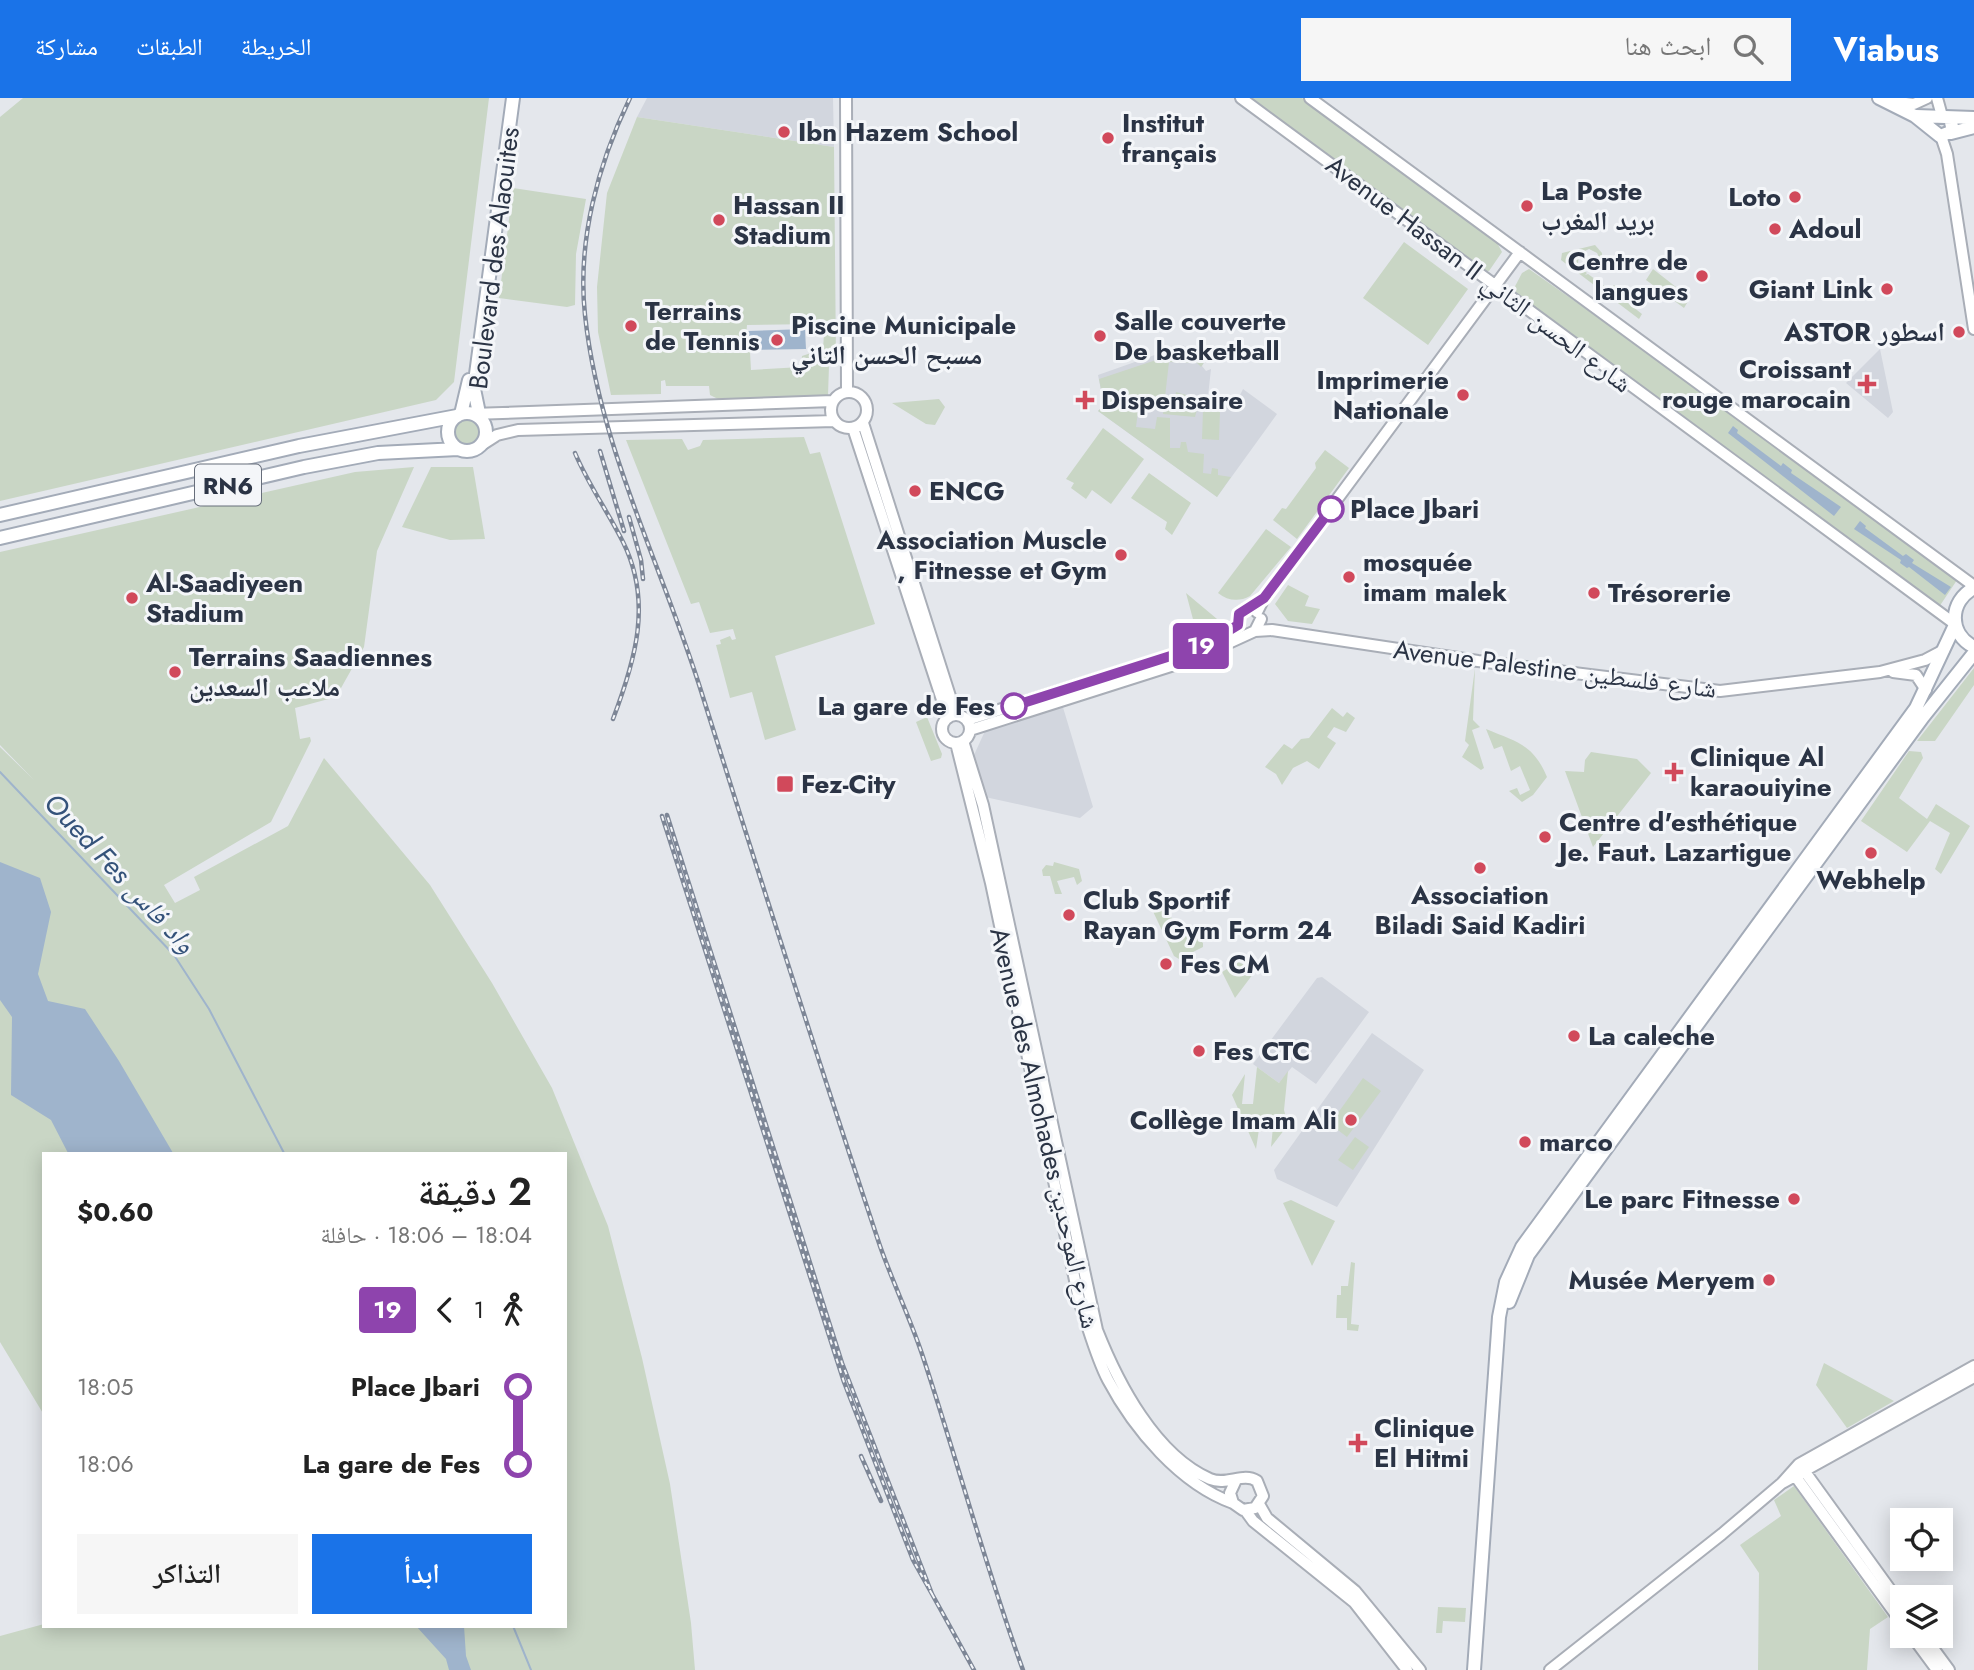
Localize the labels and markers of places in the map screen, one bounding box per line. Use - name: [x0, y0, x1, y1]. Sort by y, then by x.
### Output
- place label: Institut français: [1122, 104, 1217, 172]
- place label: Ibn Hazem School: [798, 113, 1018, 151]
- marker: Ibn Hazem School: [776, 124, 792, 140]
- marker: Institut français: [1100, 130, 1116, 146]
- place label: La Poste بريد المغرب: [1541, 172, 1654, 240]
- place label: Loto: [1728, 178, 1781, 216]
- place label: Hassan II Stadium: [733, 186, 845, 254]
- marker: Loto: [1787, 189, 1803, 205]
- marker: La Poste بريد المغرب: [1519, 198, 1535, 214]
- place label: Adoul: [1788, 210, 1861, 248]
- marker: Hassan II Stadium: [711, 212, 727, 228]
- marker: Adoul: [1767, 221, 1783, 237]
- place label: Centre de langues: [1568, 242, 1688, 310]
- marker: Centre de langues: [1694, 268, 1710, 284]
- place label: Giant Link: [1749, 270, 1873, 308]
- marker: Giant Link: [1879, 281, 1895, 297]
- place label: Terrains de Tennis: [645, 292, 760, 360]
- place label: Salle couverte De basketball: [1114, 302, 1286, 370]
- place label: Piscine Municipale مسبح الحسن التاني: [791, 306, 1016, 375]
- place label: ASTOR اسطور: [1783, 313, 1945, 351]
- marker: Terrains de Tennis: [623, 318, 639, 334]
- marker: ASTOR اسطور: [1951, 324, 1967, 340]
- marker: Salle couverte De basketball: [1092, 328, 1108, 344]
- marker: Piscine Municipale مسبح الحسن التاني: [769, 332, 785, 348]
- place label: Croissant rouge marocain: [1662, 350, 1852, 418]
- place label: Imprimerie Nationale: [1316, 361, 1449, 429]
- marker: Croissant rouge marocain: [1857, 374, 1877, 394]
- place label: Dispensaire: [1101, 381, 1243, 419]
- marker: Imprimerie Nationale: [1455, 387, 1471, 403]
- marker: Dispensaire: [1075, 390, 1095, 410]
- place label: ENCG: [929, 472, 1005, 510]
- marker: ENCG: [907, 483, 923, 499]
- place label: Place Jbari: [1350, 490, 1479, 528]
- marker: Place Jbari: [1318, 496, 1344, 522]
- place label: Association Muscle , Fitnesse et Gym: [876, 521, 1107, 589]
- place label: mosquée imam malek: [1363, 543, 1507, 611]
- marker: Association Muscle , Fitnesse et Gym: [1113, 547, 1129, 563]
- place label: Al-Saadiyeen Stadium: [145, 564, 303, 632]
- marker: mosquée imam malek: [1341, 569, 1357, 585]
- place label: Trésorerie: [1608, 574, 1731, 612]
- marker: Trésorerie: [1586, 585, 1602, 601]
- marker: Al-Saadiyeen Stadium: [124, 590, 140, 606]
- place label: Terrains Saadiennes ملاعب السعدين: [189, 638, 432, 706]
- marker: Terrains Saadiennes ملاعب السعدين: [167, 664, 183, 680]
- place label: La gare de Fes: [817, 687, 995, 725]
- marker: La gare de Fes: [1001, 693, 1027, 719]
- place label: Clinique Al karaouiyine: [1690, 738, 1832, 806]
- marker: Clinique Al karaouiyine: [1664, 762, 1684, 782]
- place label: Fez-City: [801, 765, 896, 803]
- marker: Fez-City: [775, 774, 795, 794]
- place label: Centre d'esthétique Je. Faut. Lazartigue: [1554, 803, 1797, 871]
- marker: Centre d'esthétique Je. Faut. Lazartigue: [1537, 829, 1553, 845]
- marker: Webhelp: [1863, 845, 1879, 861]
- marker: Association Biladi Said Kadiri: [1472, 860, 1488, 876]
- place label: Webhelp: [1816, 861, 1926, 899]
- place label: Association Biladi Said Kadiri: [1374, 876, 1586, 944]
- place label: Club Sportif Rayan Gym Form 24: [1083, 881, 1332, 949]
- marker: Club Sportif Rayan Gym Form 24: [1061, 907, 1077, 923]
- place label: Fes CM: [1180, 945, 1270, 983]
- marker: Fes CM: [1158, 956, 1174, 972]
- place label: La caleche: [1588, 1017, 1715, 1055]
- marker: La caleche: [1566, 1028, 1582, 1044]
- place label: Fes CTC: [1213, 1032, 1310, 1070]
- marker: Fes CTC: [1191, 1043, 1207, 1059]
- place label: Collège Imam Ali: [1130, 1101, 1337, 1139]
- marker: Collège Imam Ali: [1343, 1112, 1359, 1128]
- place label: marco: [1539, 1123, 1613, 1161]
- marker: marco: [1517, 1134, 1533, 1150]
- place label: Le parc Fitnesse: [1584, 1180, 1780, 1218]
- marker: Le parc Fitnesse: [1786, 1191, 1802, 1207]
- place label: Musée Meryem: [1569, 1261, 1755, 1299]
- marker: Musée Meryem: [1761, 1272, 1777, 1288]
- place label: Clinique El Hitmi: [1374, 1409, 1475, 1477]
- marker: Clinique El Hitmi: [1348, 1433, 1368, 1453]

